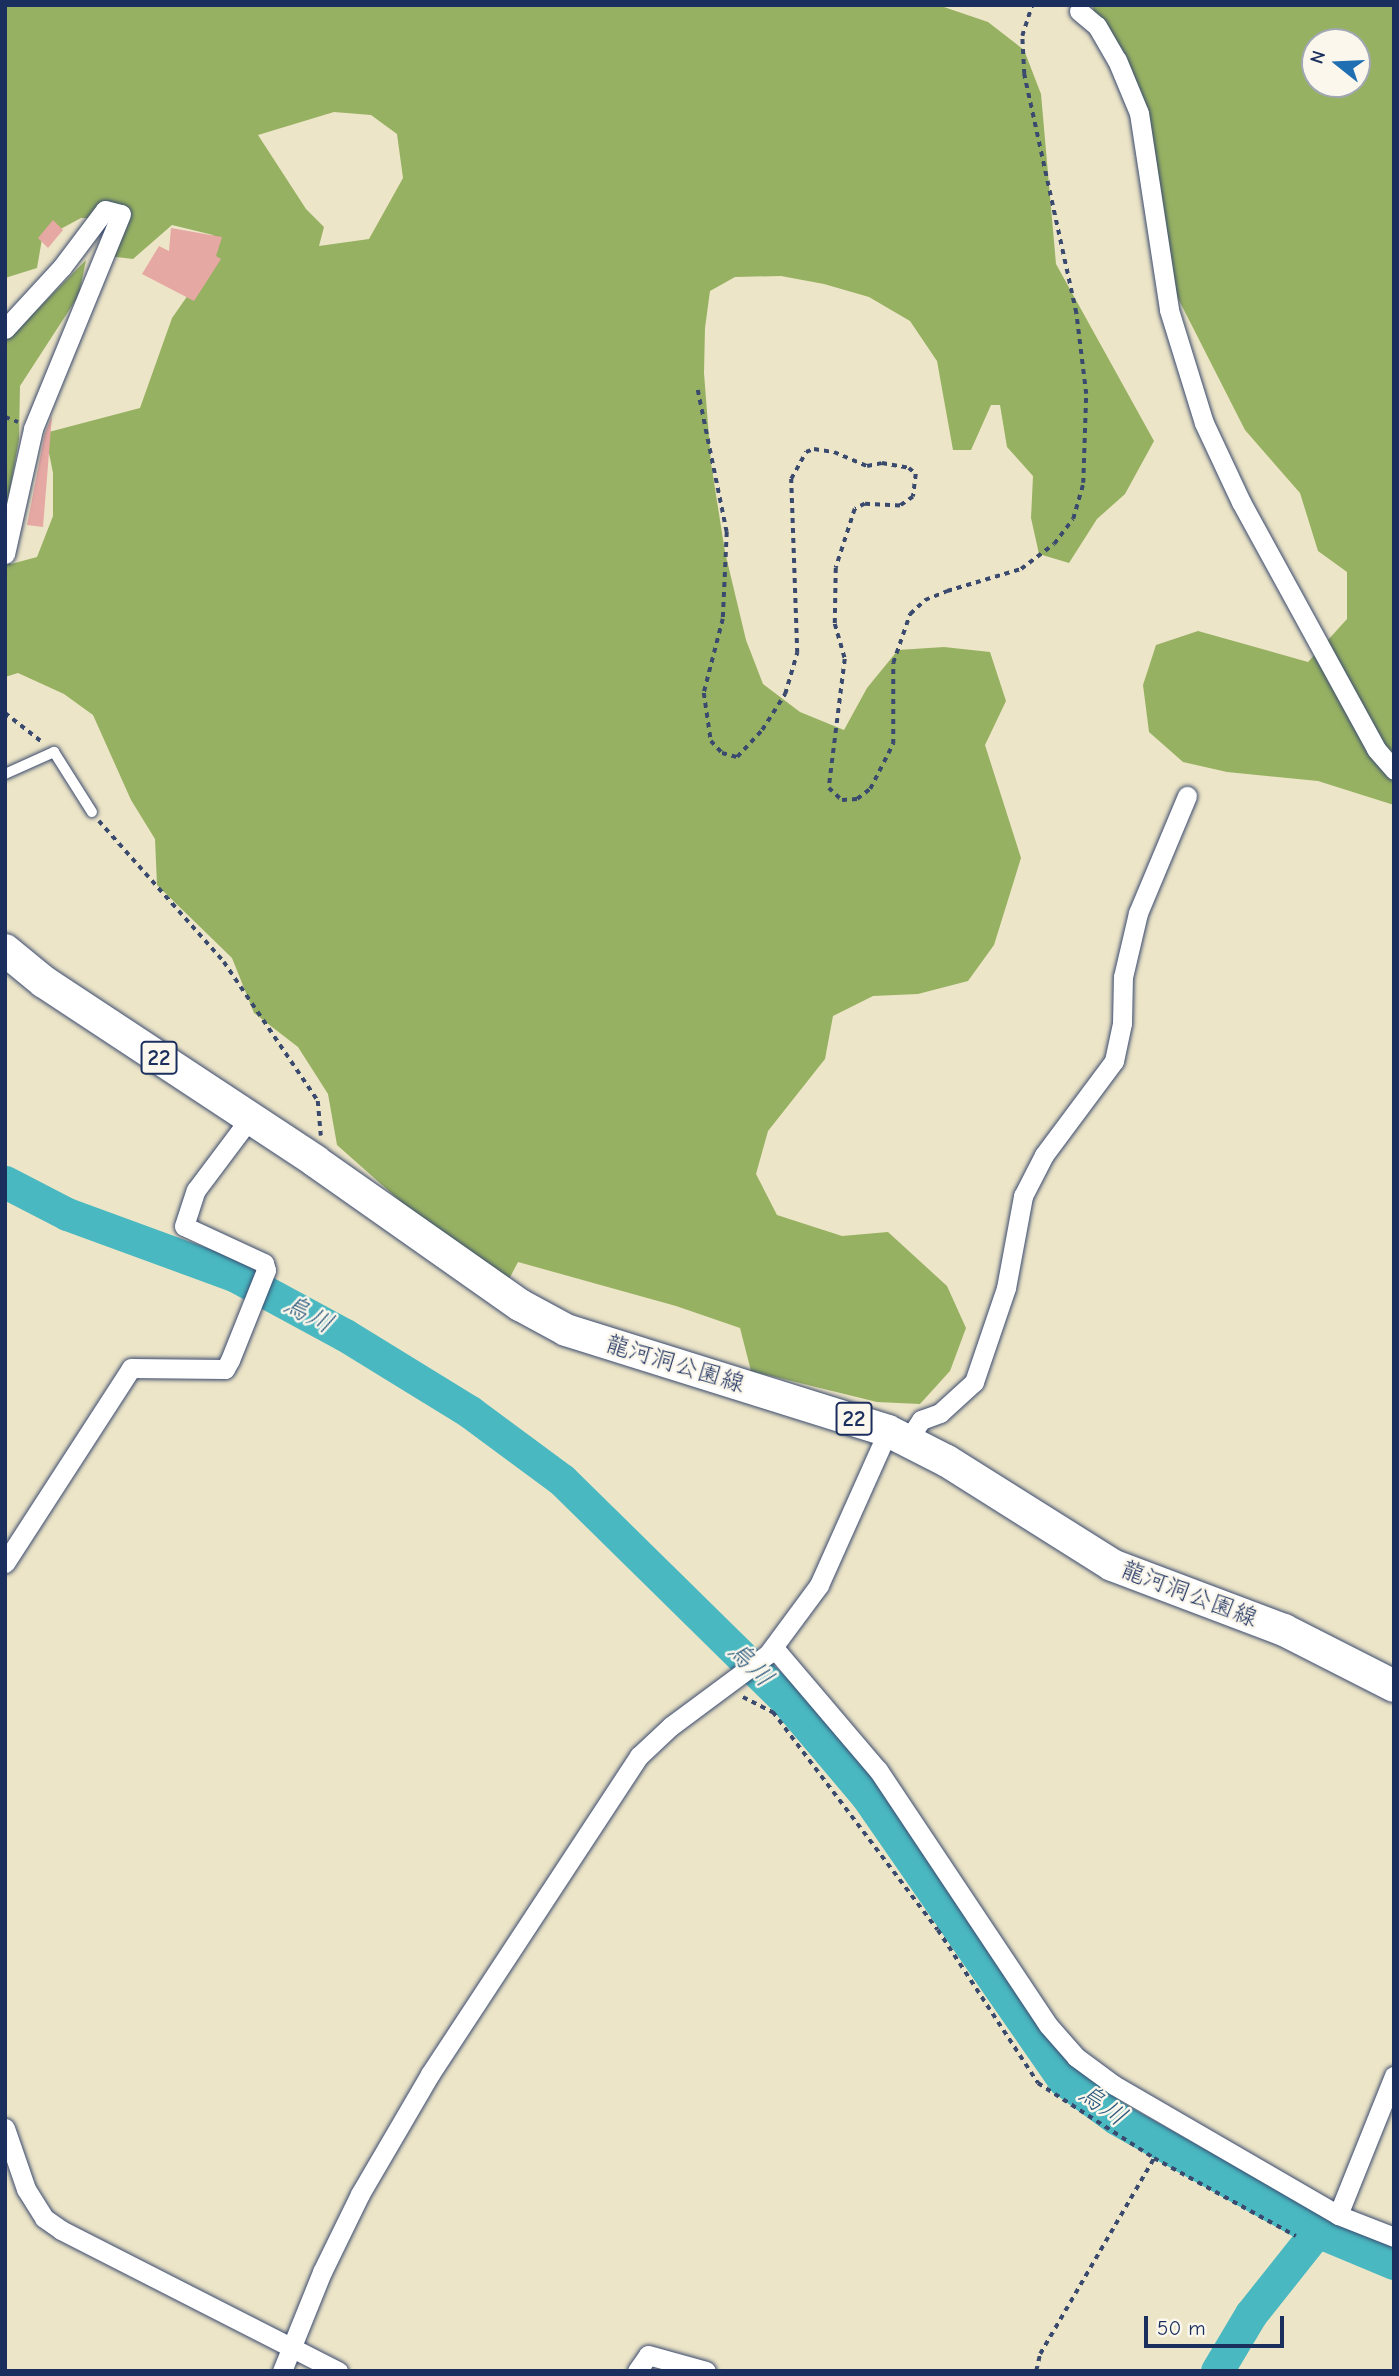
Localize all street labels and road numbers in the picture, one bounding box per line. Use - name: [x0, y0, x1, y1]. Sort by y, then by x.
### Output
- road number: 22: [140, 1038, 178, 1078]
- street label: 龍河洞公園線: [602, 1329, 748, 1399]
- road number: 22: [835, 1400, 873, 1438]
- street label: 龍河洞公園線: [1117, 1555, 1261, 1633]

